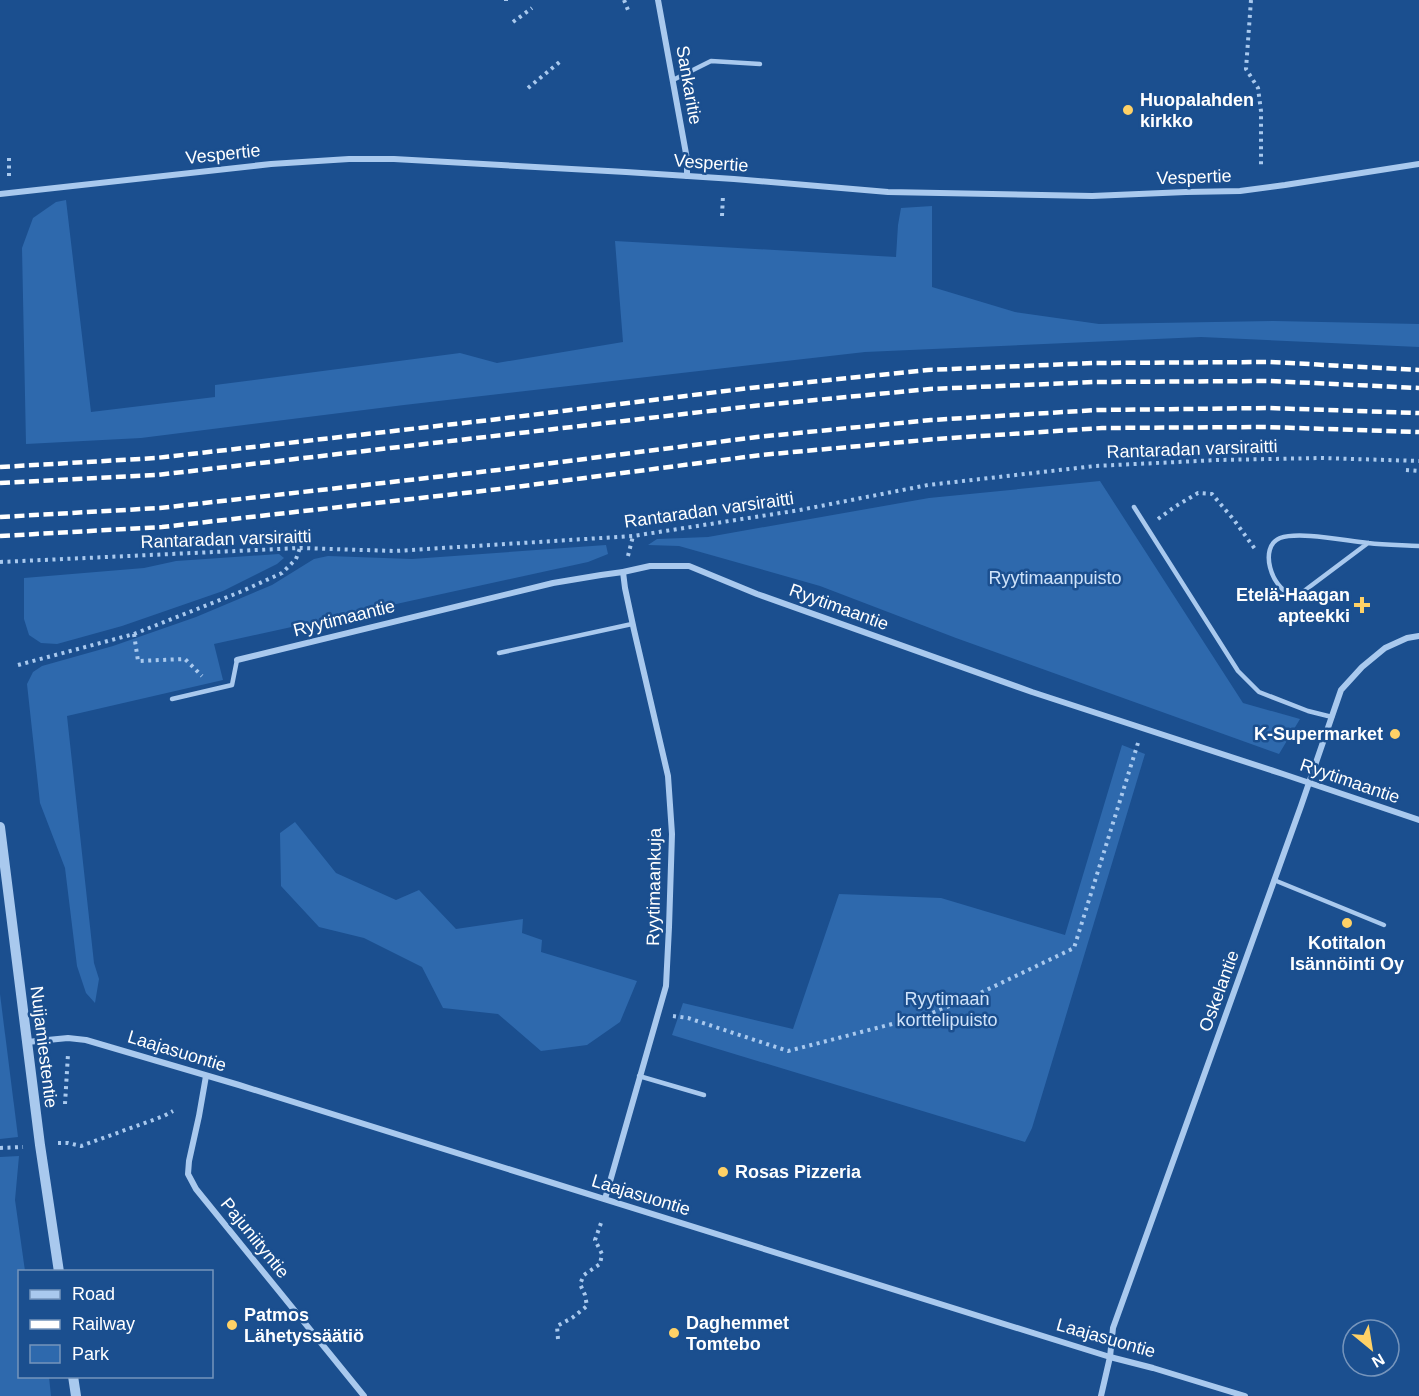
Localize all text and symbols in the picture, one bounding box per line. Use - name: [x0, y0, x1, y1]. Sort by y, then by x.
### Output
- street label: Sankaritie: [672, 44, 706, 126]
- place label: Huopalahden kirkko: [1140, 90, 1254, 131]
- marker: Huopalahden kirkko: [1121, 103, 1135, 117]
- street label: Vespertie: [185, 140, 261, 168]
- street label: Vespertie: [673, 150, 749, 176]
- street label: Vespertie: [1156, 166, 1232, 188]
- street label: Rantaradan varsiraitti: [1106, 436, 1278, 462]
- street label: Rantaradan varsiraitti: [623, 488, 795, 532]
- street label: Rantaradan varsiraitti: [140, 526, 312, 552]
- park label: Ryytimaanpuisto: [988, 568, 1122, 588]
- street label: Ryytimaantie: [787, 580, 891, 634]
- place label: Etelä-Haagan apteekki: [1236, 585, 1350, 626]
- street label: Ryytimaantie: [291, 596, 397, 640]
- marker: Etelä-Haagan apteekki: [1355, 598, 1369, 612]
- place label: K-Supermarket: [1254, 724, 1383, 744]
- marker: K-Supermarket: [1388, 727, 1402, 741]
- street label: Ryytimaantie: [1298, 755, 1402, 807]
- street label: Ryytimaankuja: [643, 827, 665, 946]
- marker: Kotitalon Isännöinti Oy: [1340, 916, 1354, 930]
- place label: Kotitalon Isännöinti Oy: [1290, 933, 1404, 974]
- street label: Oskelantie: [1195, 948, 1243, 1034]
- street label: Nuijamiestentie: [27, 985, 61, 1109]
- park label: Ryytimaan korttelipuisto: [896, 989, 998, 1030]
- street label: Laajasuontie: [125, 1027, 229, 1075]
- place label: Rosas Pizzeria: [735, 1162, 862, 1182]
- marker: Rosas Pizzeria: [716, 1165, 730, 1179]
- street label: Laajasuontie: [589, 1171, 693, 1219]
- street label: Pajuniityntie: [217, 1194, 293, 1282]
- legend: [18, 1270, 213, 1378]
- text: Road: [72, 1284, 115, 1304]
- place label: Patmos Lähetyssäätiö: [244, 1305, 364, 1346]
- place label: Daghemmet Tomtebo: [686, 1313, 789, 1354]
- text: Railway: [72, 1314, 135, 1334]
- street label: Laajasuontie: [1054, 1314, 1158, 1362]
- marker: Patmos Lähetyssäätiö: [225, 1318, 239, 1332]
- north arrow: [1341, 1318, 1401, 1378]
- marker: Daghemmet Tomtebo: [667, 1326, 681, 1340]
- text: Park: [72, 1344, 110, 1364]
- text: N: [1369, 1350, 1388, 1371]

